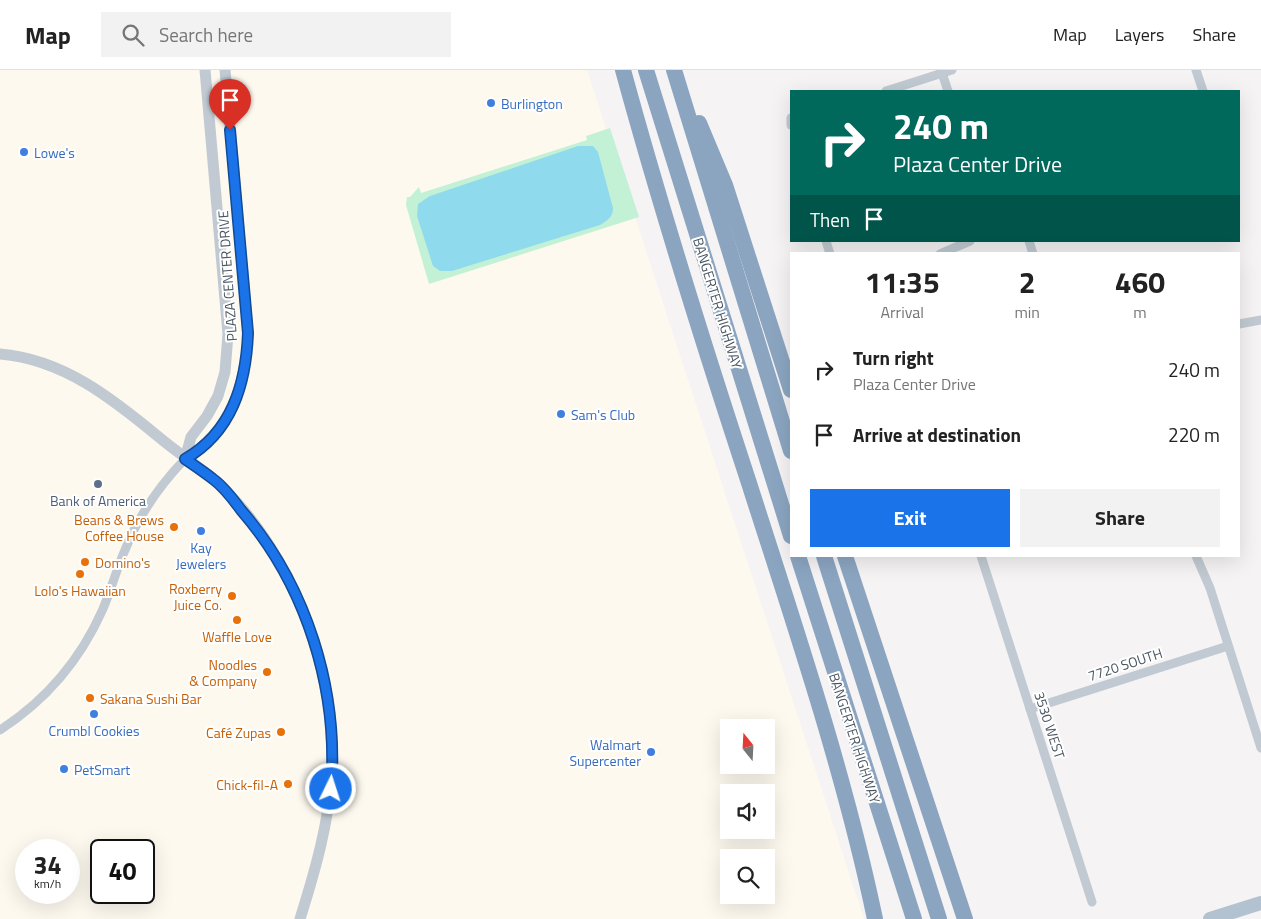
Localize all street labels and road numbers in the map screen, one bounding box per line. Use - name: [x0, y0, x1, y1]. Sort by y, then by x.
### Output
- street label: PLAZA CENTER DRIVE: [212, 210, 242, 342]
- street label: BANGERTER HIGHWAY: [688, 235, 748, 372]
- street label: 7720 SOUTH: [1085, 642, 1165, 686]
- street label: BANGERTER HIGHWAY: [824, 670, 886, 806]
- street label: 3530 WEST: [1029, 689, 1071, 762]

